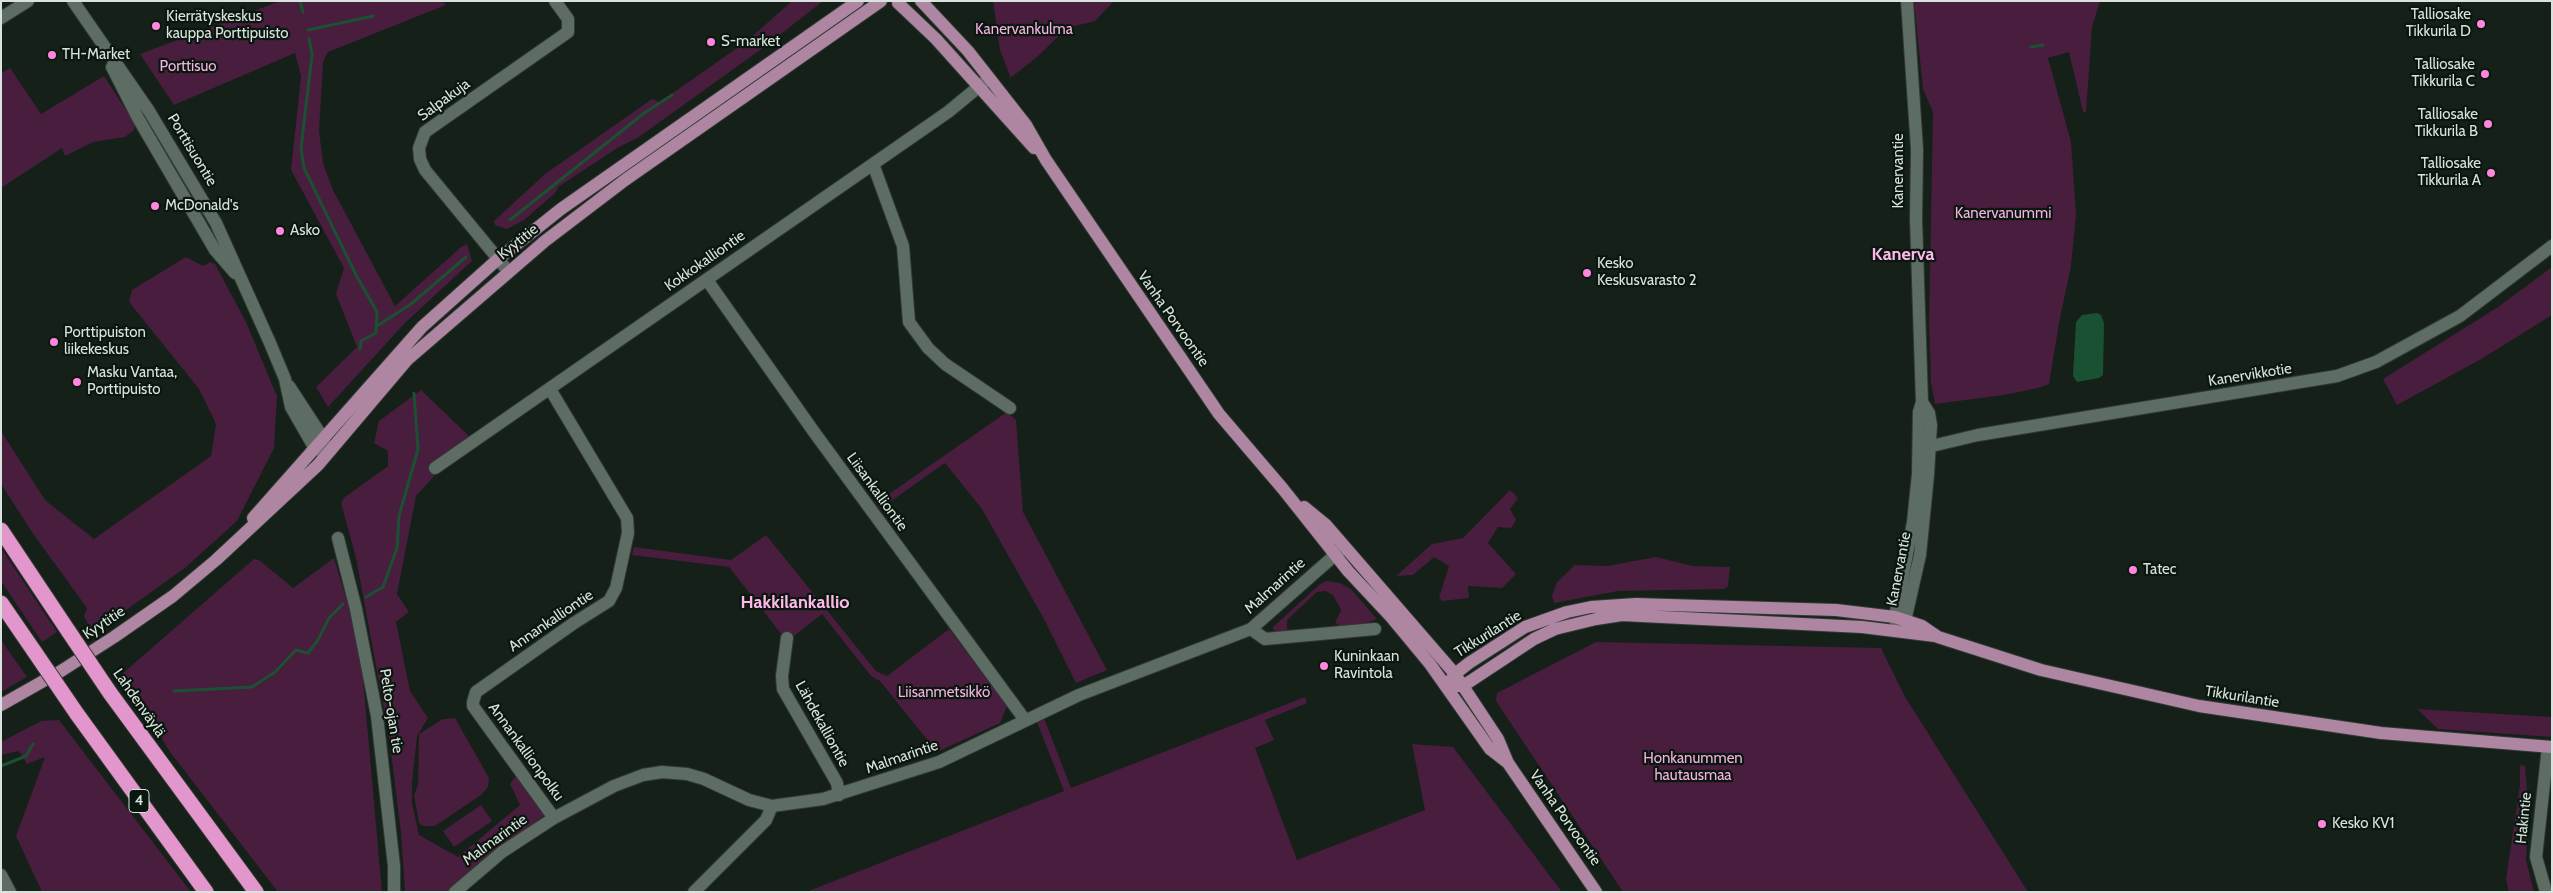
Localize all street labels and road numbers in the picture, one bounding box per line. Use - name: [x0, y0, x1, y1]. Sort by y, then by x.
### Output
- street label: Salpakuja: [414, 75, 474, 125]
- street label: Porttisuontie: [163, 111, 221, 189]
- street label: Kanervantie: [1890, 133, 1908, 209]
- street label: Kyytitie: [494, 220, 542, 264]
- street label: Kokkokalliontie: [661, 227, 749, 295]
- street label: Vanha Porvoontie: [1133, 268, 1213, 370]
- street label: Kanervikkotie: [2207, 360, 2293, 390]
- street label: Liisankalliontie: [843, 449, 911, 535]
- street label: Kanervantie: [1883, 530, 1915, 608]
- street label: Malmarintie: [1241, 554, 1309, 618]
- street label: Annankalliontie: [505, 586, 597, 656]
- street label: Kyytitie: [80, 602, 128, 644]
- street label: Tikkurilantie: [1451, 606, 1525, 662]
- street label: Lahdenväylä: [109, 665, 169, 741]
- street label: Pelto-ojan tie: [375, 667, 407, 755]
- street label: Lähdekalliontie: [791, 678, 853, 770]
- street label: Tikkurilantie: [2203, 682, 2281, 712]
- street label: Annankallionpolku: [484, 699, 568, 805]
- street label: Malmarintie: [863, 736, 941, 778]
- street label: Vanha Porvoontie: [1525, 767, 1605, 869]
- road number: 4: [129, 789, 149, 812]
- street label: Hakintie: [2512, 791, 2536, 845]
- street label: Malmarintie: [459, 811, 531, 869]

